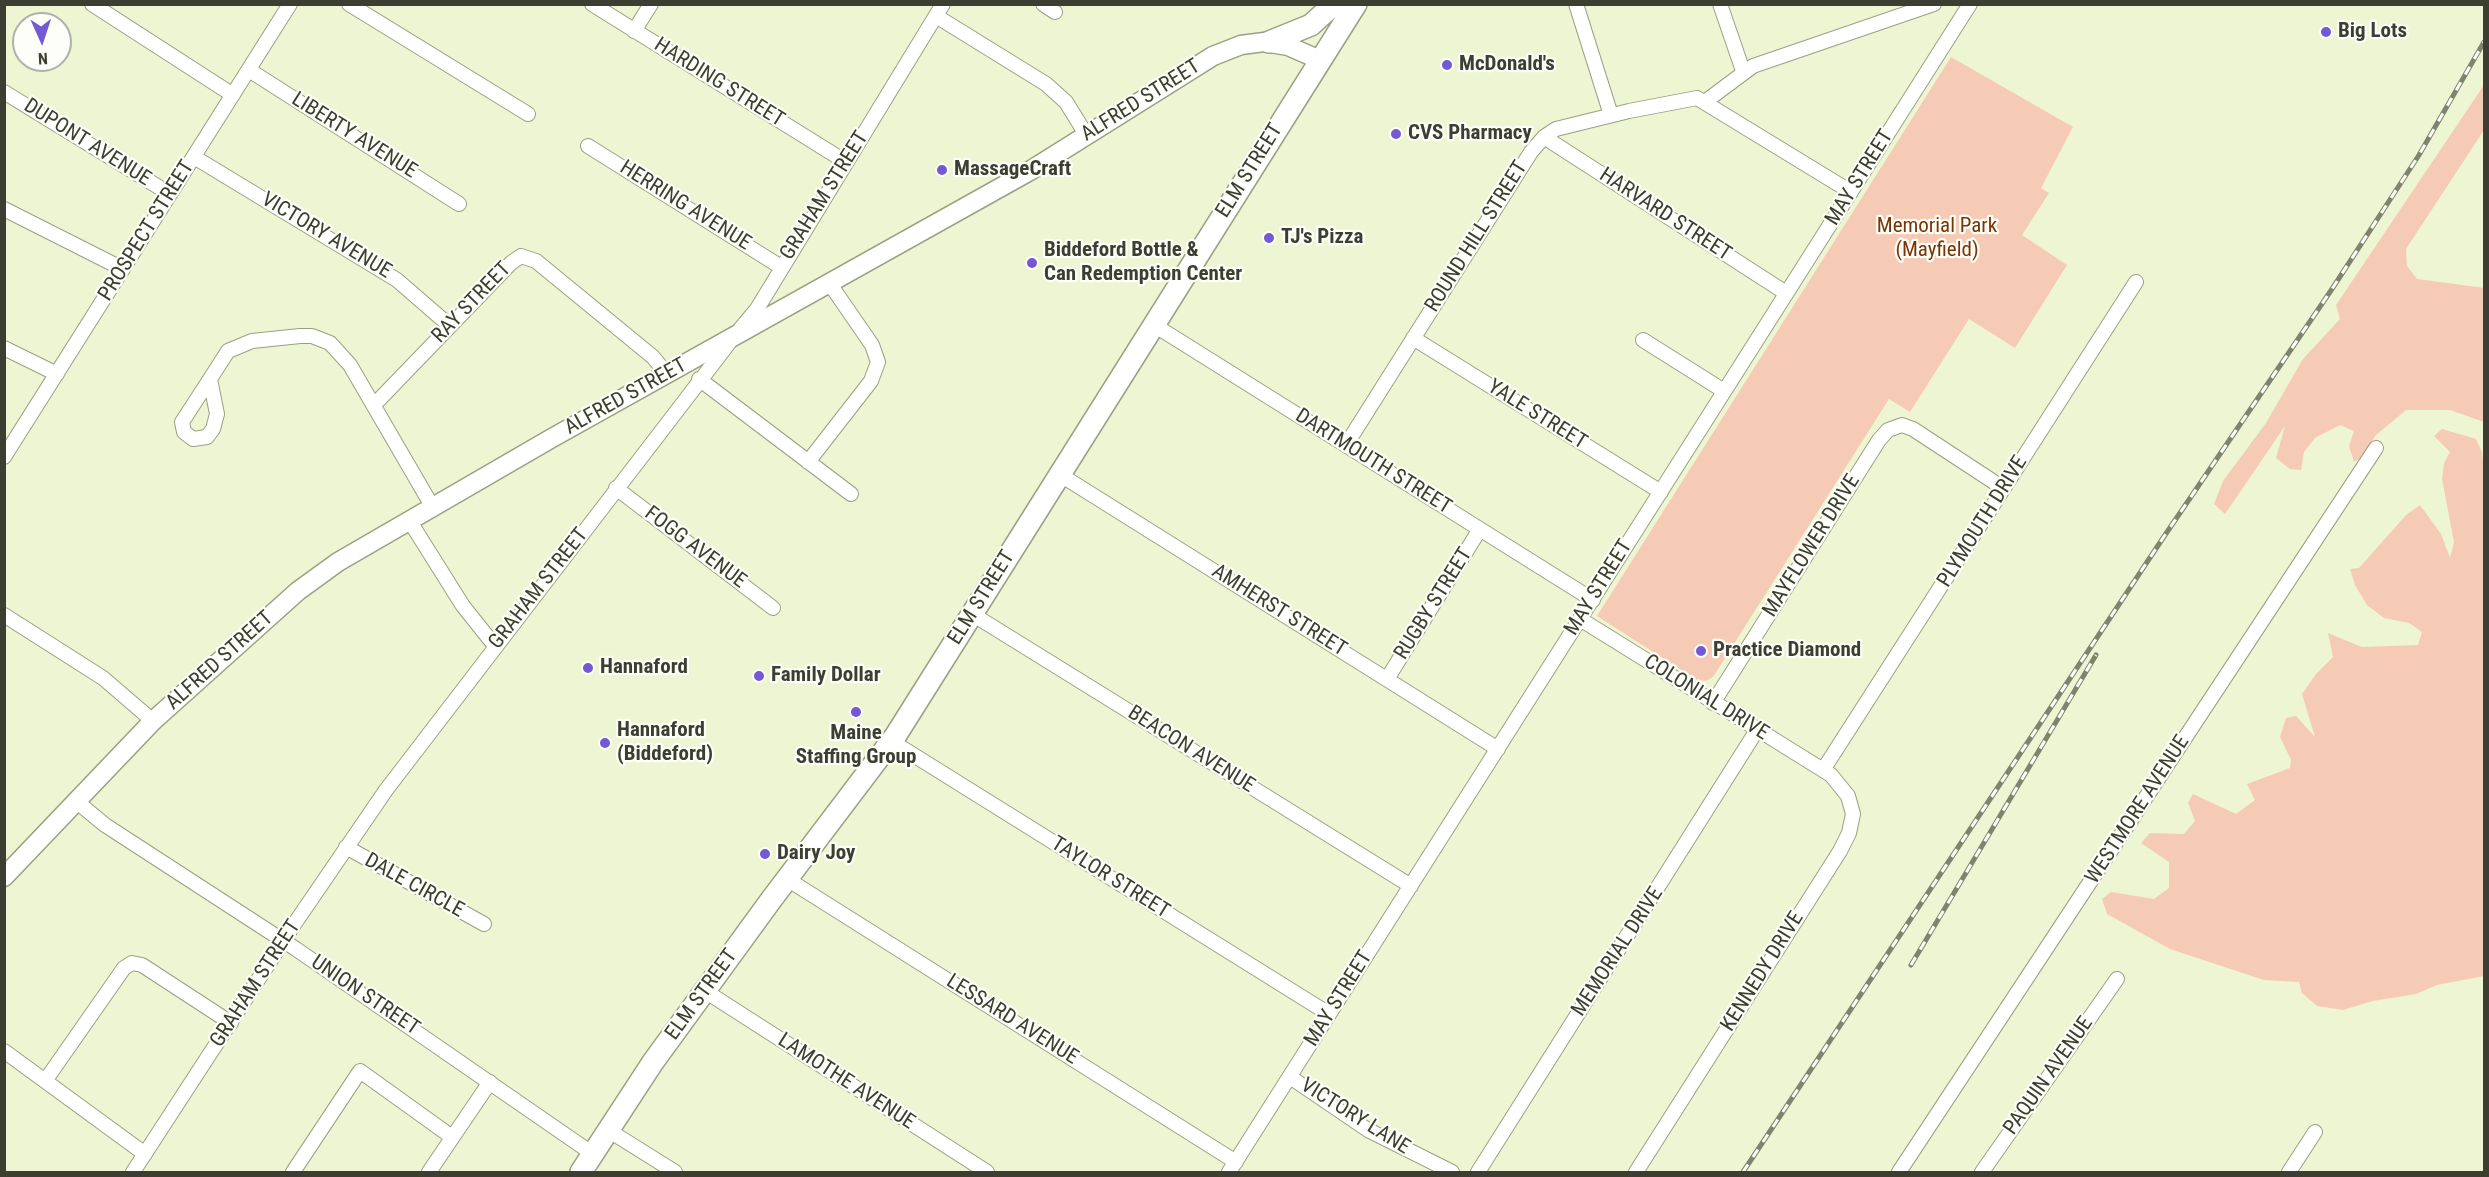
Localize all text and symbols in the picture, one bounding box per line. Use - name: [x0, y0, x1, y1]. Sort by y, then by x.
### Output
- north arrow: [12, 12, 72, 72]
- place label: Big Lots: [2338, 19, 2407, 45]
- marker: Big Lots: [2319, 25, 2333, 39]
- street label: HARDING STREET: [649, 33, 789, 133]
- text: N: [37, 49, 48, 68]
- place label: McDonald's: [1459, 52, 1555, 78]
- street label: ALFRED STREET: [1077, 54, 1205, 148]
- marker: McDonald's: [1440, 58, 1454, 72]
- street label: LIBERTY AVENUE: [287, 87, 421, 185]
- street label: DUPONT AVENUE: [19, 94, 155, 192]
- street label: ELM STREET: [1211, 119, 1289, 223]
- place label: CVS Pharmacy: [1408, 121, 1532, 147]
- street label: MAY STREET: [1821, 126, 1899, 230]
- street label: GRAHAM STREET: [775, 127, 875, 265]
- marker: CVS Pharmacy: [1389, 127, 1403, 141]
- street label: PROSPECT STREET: [94, 156, 200, 306]
- street label: HERRING AVENUE: [615, 156, 755, 256]
- place label: MassageCraft: [954, 157, 1071, 183]
- street label: ROUND HILL STREET: [1420, 157, 1534, 317]
- marker: MassageCraft: [935, 163, 949, 177]
- street label: HARVARD STREET: [1594, 163, 1736, 267]
- street label: VICTORY AVENUE: [256, 187, 396, 285]
- park label: Memorial Park (Mayfield): [1877, 214, 1997, 264]
- place label: TJ's Pizza: [1281, 225, 1363, 251]
- marker: TJ's Pizza: [1262, 231, 1276, 245]
- place label: Biddeford Bottle & Can Redemption Center: [1044, 238, 1242, 288]
- marker: Biddeford Bottle & Can Redemption Center: [1025, 256, 1039, 270]
- street label: RAY STREET: [427, 257, 517, 349]
- street label: ALFRED STREET: [561, 353, 691, 441]
- street label: YALE STREET: [1483, 375, 1591, 455]
- street label: DARTMOUTH STREET: [1290, 404, 1456, 520]
- street label: PLYMOUTH DRIVE: [1933, 452, 2033, 592]
- street label: MAYFLOWER DRIVE: [1758, 470, 1866, 622]
- street label: FOGG AVENUE: [639, 502, 751, 594]
- street label: GRAHAM STREET: [484, 523, 594, 655]
- street label: MAY STREET: [1560, 536, 1638, 640]
- street label: RUGBY STREET: [1390, 543, 1478, 665]
- street label: ELM STREET: [943, 546, 1021, 650]
- street label: AMHERST STREET: [1207, 559, 1351, 663]
- street label: ALFRED STREET: [161, 606, 279, 716]
- place label: Practice Diamond: [1713, 638, 1861, 664]
- marker: Practice Diamond: [1694, 644, 1708, 658]
- street label: COLONIAL DRIVE: [1639, 650, 1773, 746]
- place label: Hannaford: [600, 655, 688, 681]
- marker: Hannaford: [581, 661, 595, 675]
- place label: Family Dollar: [771, 663, 881, 689]
- marker: Family Dollar: [752, 669, 766, 683]
- street label: BEACON AVENUE: [1123, 701, 1259, 799]
- marker: Maine Staffing Group: [849, 705, 863, 719]
- place label: Hannaford (Biddeford): [617, 718, 713, 768]
- place label: Maine Staffing Group: [796, 721, 916, 771]
- street label: WESTMORE AVENUE: [2081, 731, 2195, 889]
- marker: Hannaford (Biddeford): [598, 736, 612, 750]
- street label: TAYLOR STREET: [1046, 831, 1174, 925]
- place label: Dairy Joy: [777, 841, 855, 867]
- marker: Dairy Joy: [758, 847, 772, 861]
- street label: DALE CIRCLE: [360, 848, 468, 924]
- street label: MEMORIAL DRIVE: [1567, 883, 1669, 1021]
- street label: KENNEDY DRIVE: [1716, 908, 1810, 1036]
- street label: GRAHAM STREET: [205, 916, 307, 1052]
- street label: ELM STREET: [661, 945, 743, 1045]
- street label: MAY STREET: [1300, 947, 1378, 1051]
- street label: UNION STREET: [306, 950, 424, 1042]
- street label: LESSARD AVENUE: [941, 969, 1083, 1071]
- street label: PAQUIN AVENUE: [1999, 1012, 2099, 1140]
- street label: LAMOTHE AVENUE: [773, 1028, 919, 1136]
- street label: VICTORY LANE: [1296, 1073, 1414, 1161]

